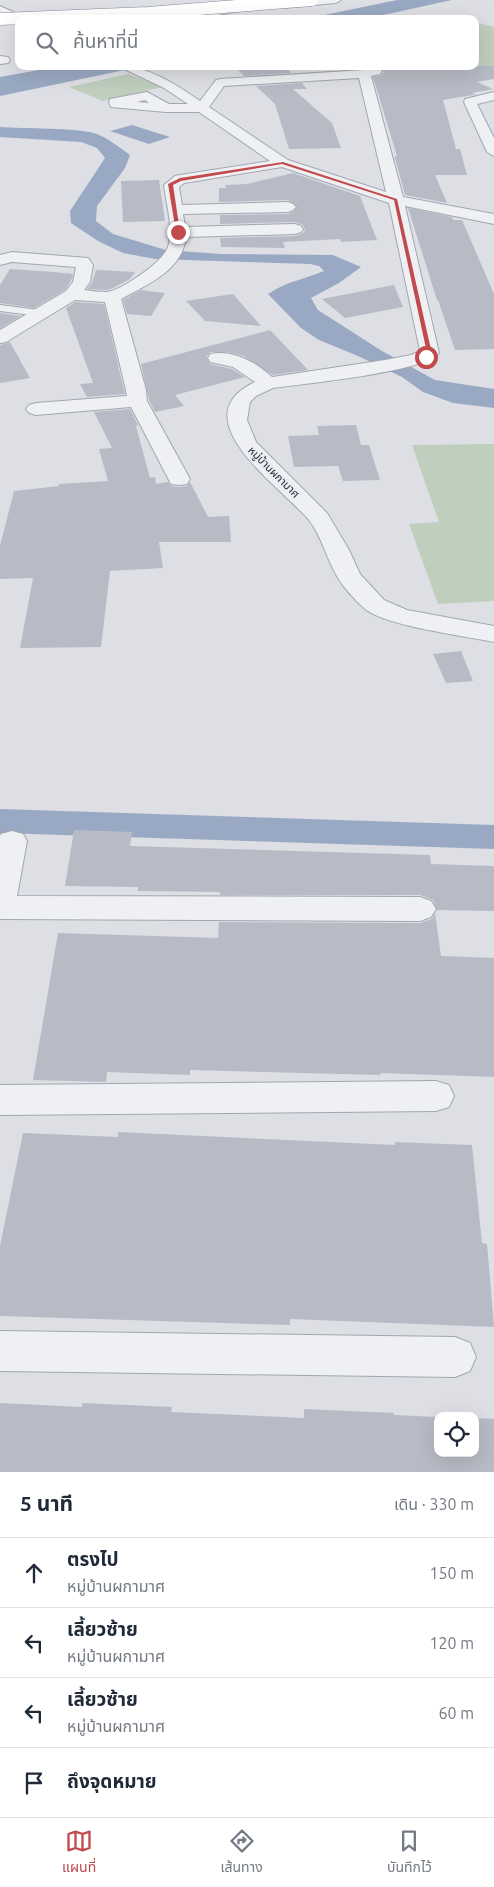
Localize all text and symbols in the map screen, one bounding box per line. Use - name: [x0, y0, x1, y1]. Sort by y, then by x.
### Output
- search box: [15, 15, 479, 70]
- icon: search: [33, 29, 61, 57]
- text: ค้นหาที่นี่: [73, 30, 138, 52]
- route end: [167, 221, 190, 244]
- route start: [415, 346, 438, 369]
- street label: หมู่บ้านผกามาศ: [245, 444, 302, 501]
- map controls: [434, 1412, 479, 1457]
- button: locate: [434, 1412, 479, 1457]
- text: 5 นาที: [20, 1491, 73, 1515]
- text: เดิน · 330 m: [394, 1495, 474, 1513]
- text: ตรงไป: [67, 1548, 119, 1570]
- icon: ahead: [20, 1559, 48, 1587]
- text: 150 m: [429, 1564, 474, 1582]
- text: หมู่บ้านผกามาศ: [67, 1577, 165, 1595]
- text: เลี้ยวซ้าย: [67, 1618, 138, 1640]
- icon: left: [20, 1629, 48, 1657]
- text: 120 m: [429, 1634, 474, 1652]
- text: หมู่บ้านผกามาศ: [67, 1647, 165, 1665]
- text: เลี้ยวซ้าย: [67, 1688, 138, 1710]
- icon: left: [20, 1699, 48, 1727]
- text: 60 m: [438, 1704, 474, 1722]
- text: หมู่บ้านผกามาศ: [67, 1717, 165, 1735]
- icon: arrive: [20, 1769, 48, 1797]
- text: ถึงจุดหมาย: [67, 1770, 157, 1792]
- tab: แผนที่: [62, 1827, 96, 1878]
- tab: เส้นทาง: [220, 1827, 263, 1878]
- tab: บันทึกไว้: [387, 1827, 432, 1878]

